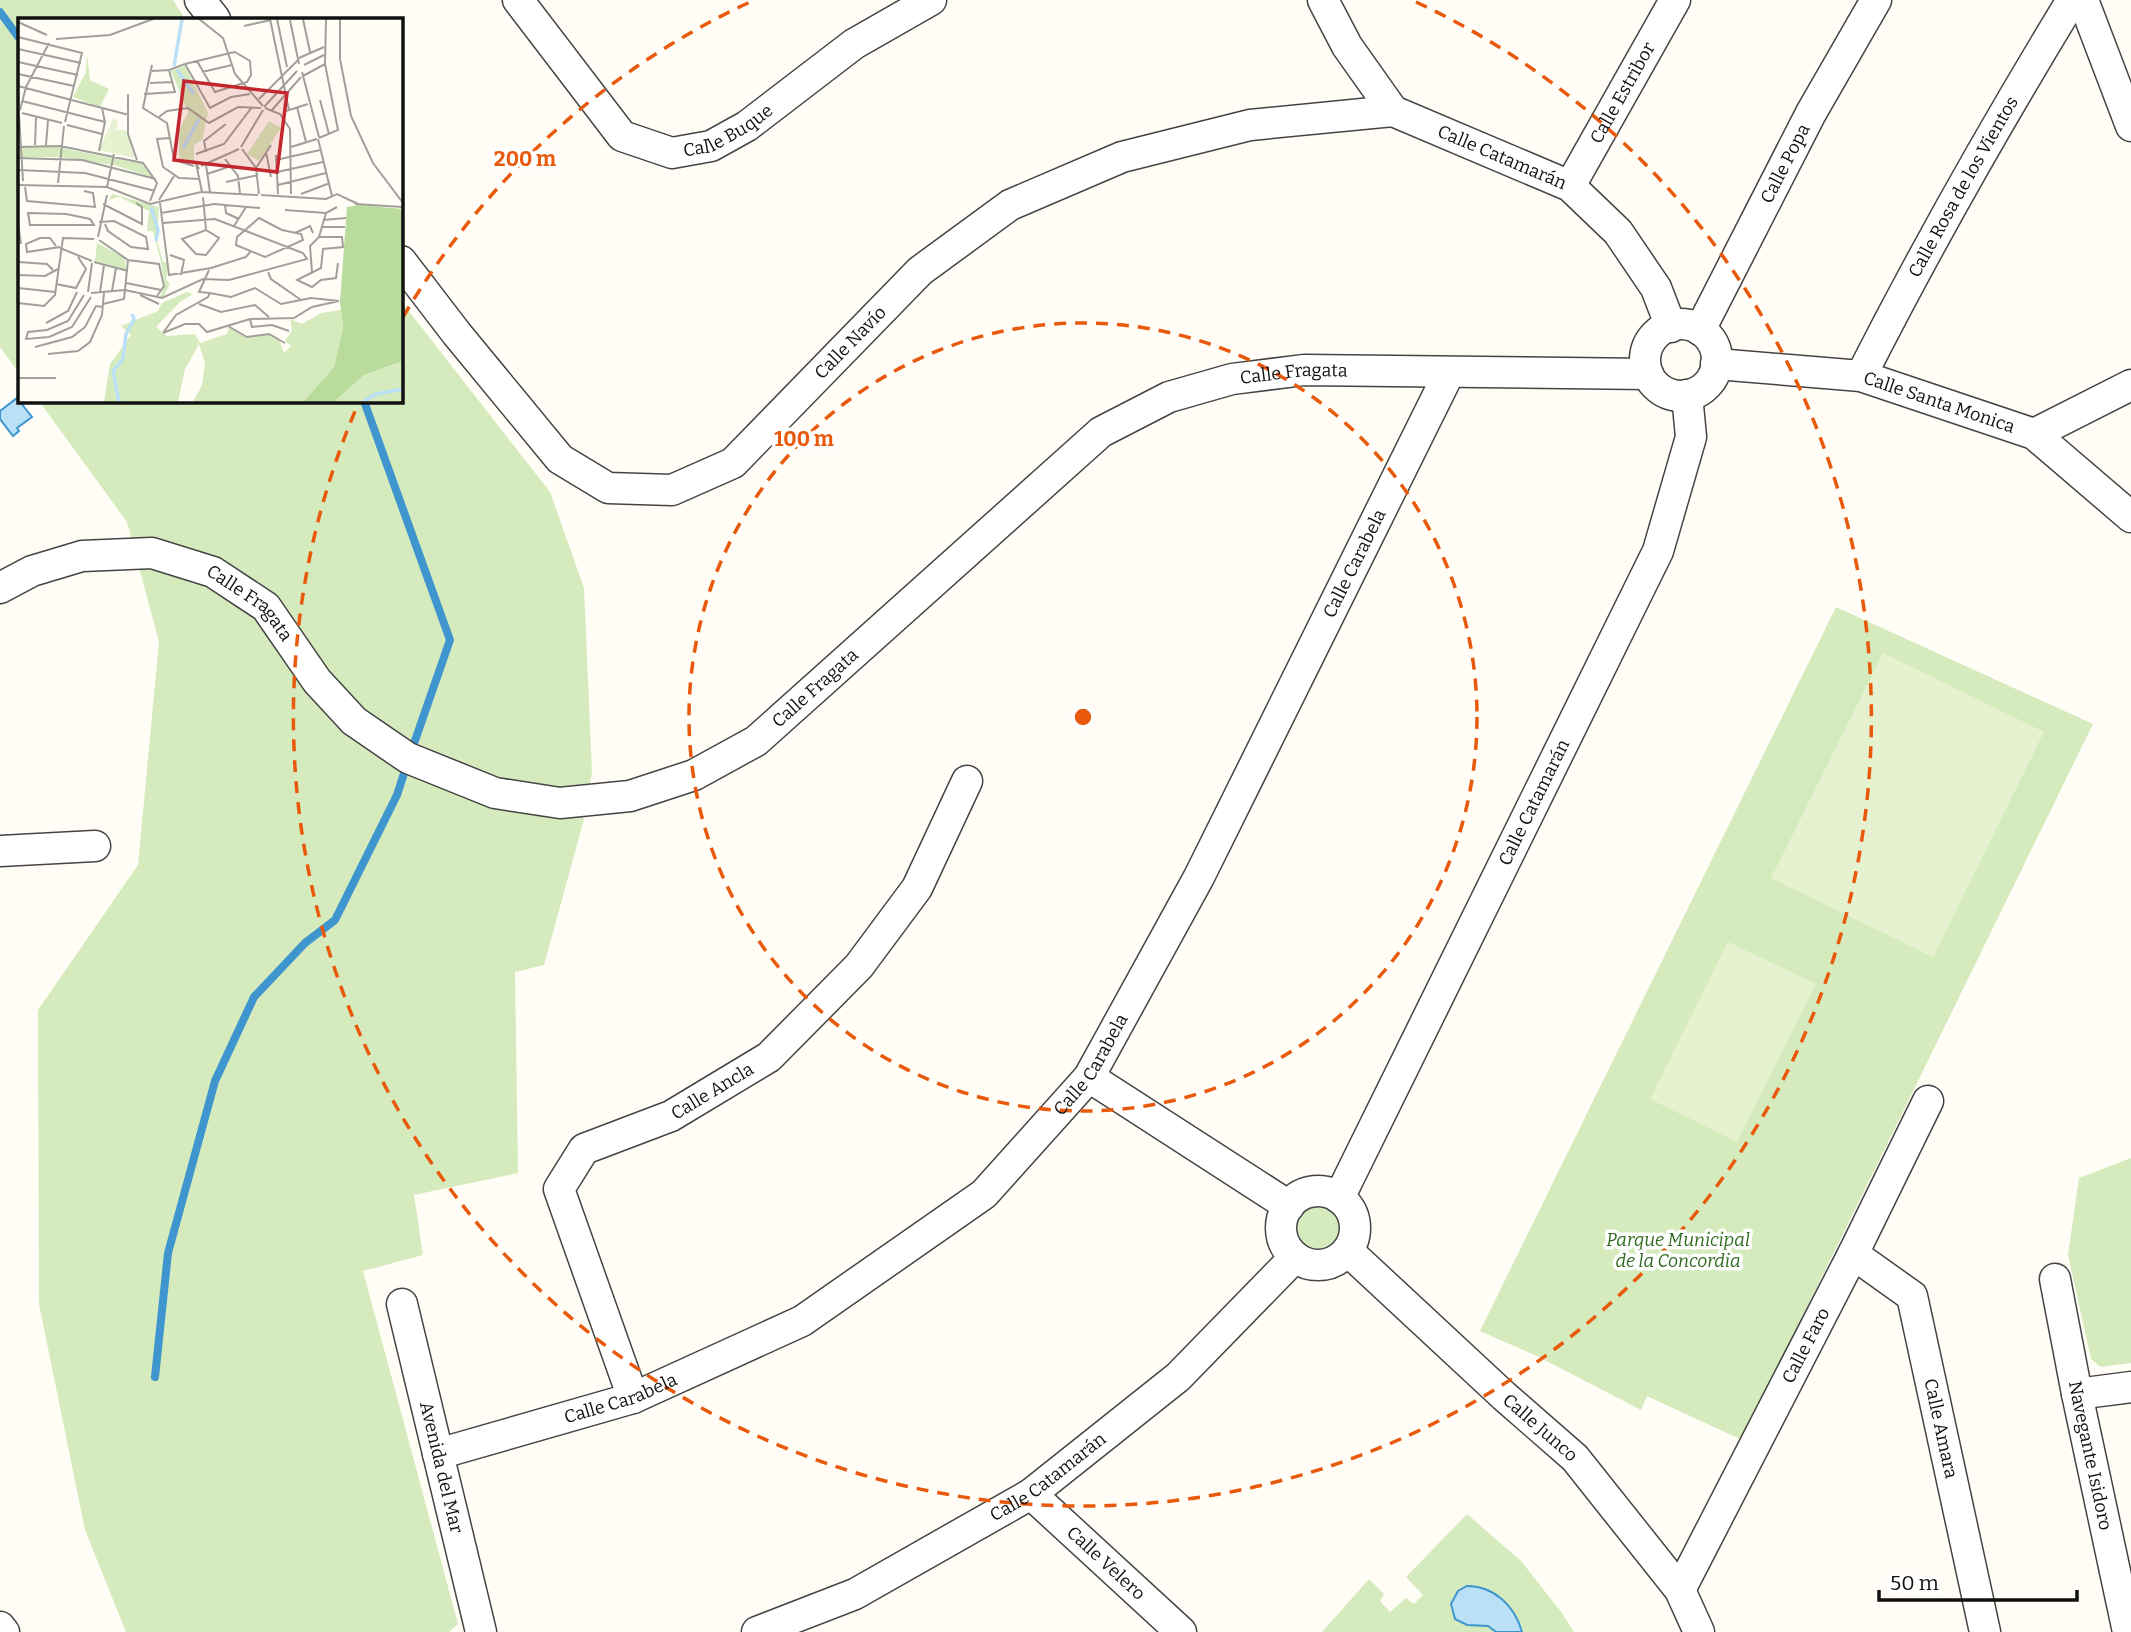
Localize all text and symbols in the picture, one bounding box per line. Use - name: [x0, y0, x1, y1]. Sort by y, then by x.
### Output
- inset map: [18, 18, 402, 402]
- street label: Calle Estribor: [1585, 38, 1660, 147]
- street label: Calle Rosa de los Vientos: [1904, 92, 2023, 281]
- street label: Calle Buque: [681, 99, 777, 162]
- street label: Calle Catamarán: [1434, 120, 1570, 195]
- street label: Calle Popa: [1756, 120, 1815, 207]
- text: 200 m: [494, 146, 556, 172]
- street label: Calle Navío: [810, 301, 891, 384]
- street label: Calle Fragata: [1239, 359, 1348, 389]
- street label: Calle Santa Monica: [1861, 367, 2018, 438]
- text: 100 m: [774, 426, 834, 452]
- street label: Calle Carabela: [1318, 505, 1391, 621]
- street label: Calle Fragata: [202, 560, 297, 646]
- street label: Calle Fragata: [768, 644, 863, 732]
- centre of rings: [1071, 705, 1095, 729]
- street label: Calle Catamarán: [1494, 735, 1575, 869]
- street label: Calle Carabela: [1049, 1010, 1133, 1120]
- street label: Calle Ancla: [667, 1058, 758, 1124]
- park label: Parque Municipal de la Concordia: [1606, 1229, 1750, 1272]
- street label: Calle Faro: [1777, 1304, 1835, 1387]
- street label: Calle Carabela: [562, 1368, 681, 1428]
- street label: Calle Amara: [1919, 1376, 1962, 1481]
- street label: Navegante Isidoro: [2064, 1379, 2117, 1532]
- street label: Calle Junco: [1498, 1389, 1582, 1466]
- street label: Avenida del Mar: [415, 1399, 468, 1535]
- street label: Calle Catamarán: [986, 1427, 1111, 1526]
- street label: Calle Velero: [1062, 1521, 1150, 1605]
- scale bar: [1879, 1558, 2077, 1602]
- text: 50 m: [1890, 1570, 1939, 1596]

